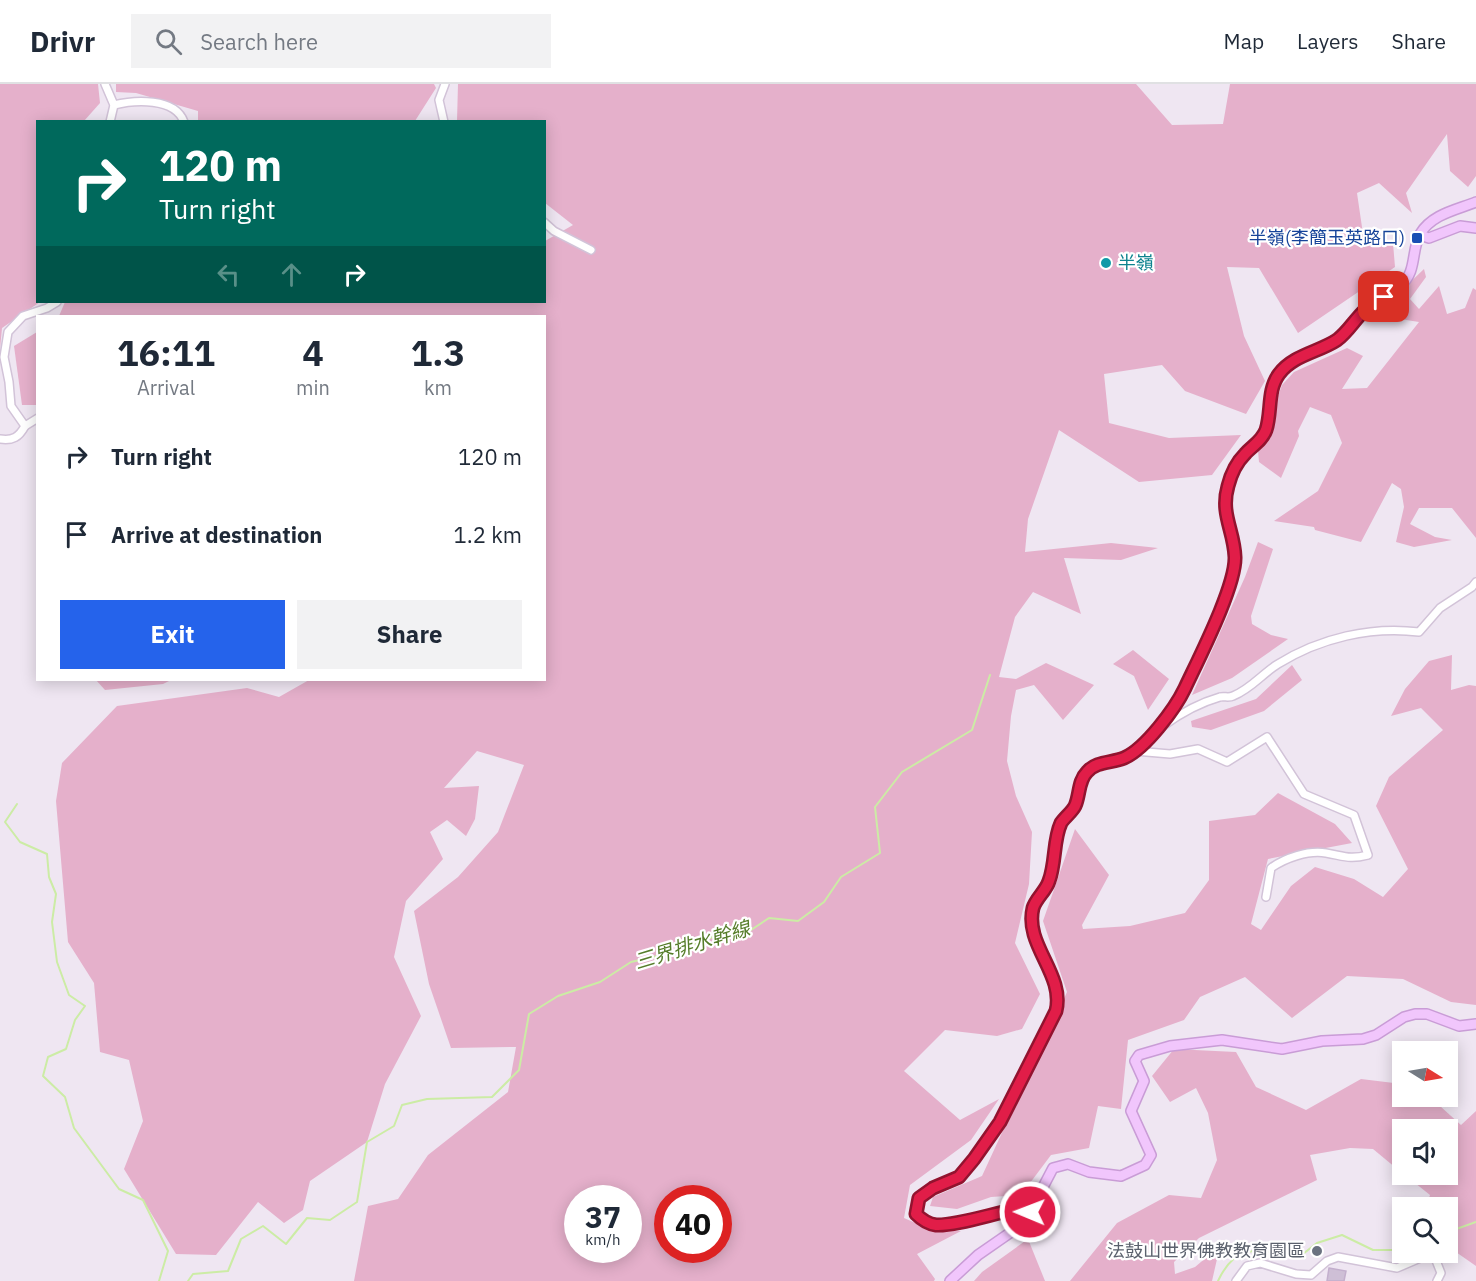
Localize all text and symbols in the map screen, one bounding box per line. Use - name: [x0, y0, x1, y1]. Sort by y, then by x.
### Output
- search box: [131, 14, 551, 68]
- text: Drivr: [30, 23, 95, 60]
- icon: search: [152, 25, 185, 58]
- text: Search here: [200, 27, 318, 56]
- text: Map: [1224, 27, 1264, 55]
- text: Layers: [1297, 27, 1359, 55]
- text: Share: [1392, 27, 1446, 55]
- text: 120 m: [159, 138, 282, 193]
- icon: right: [60, 144, 138, 222]
- text: Turn right: [159, 191, 276, 226]
- place label: 半嶺(李簡玉英路口): [1249, 226, 1405, 249]
- marker: 半嶺(李簡玉英路口): [1410, 231, 1424, 245]
- place label: 半嶺: [1118, 251, 1154, 274]
- marker: 半嶺: [1099, 256, 1113, 270]
- icon: left: [212, 258, 245, 291]
- icon: ahead: [275, 258, 308, 291]
- icon: right: [338, 258, 371, 291]
- pin: [1358, 271, 1409, 322]
- icon: arrive: [1367, 280, 1400, 313]
- text: 16:11: [117, 329, 215, 376]
- text: 4: [302, 329, 324, 376]
- text: 1.3: [411, 329, 465, 376]
- text: Arrival: [137, 374, 195, 401]
- text: min: [296, 374, 330, 401]
- text: km: [424, 374, 452, 401]
- icon: right: [60, 440, 93, 473]
- text: Turn right: [111, 442, 212, 471]
- text: 120 m: [458, 442, 522, 471]
- icon: arrive: [60, 518, 93, 551]
- text: Arrive at destination: [111, 520, 322, 549]
- text: 1.2 km: [454, 520, 522, 549]
- button: Exit: [60, 600, 285, 669]
- button: Share: [297, 600, 522, 669]
- water label: 三界排水幹線: [631, 913, 755, 975]
- north arrow: [1392, 1041, 1458, 1107]
- map controls: [1392, 1041, 1458, 1263]
- button: sound: [1392, 1119, 1458, 1185]
- position arrow: [998, 1180, 1062, 1244]
- speed limit sign: 40: [654, 1185, 732, 1263]
- text: 37: [585, 1197, 621, 1236]
- button: search: [1392, 1197, 1458, 1263]
- text: km/h: [585, 1230, 621, 1249]
- place label: 法鼓山世界佛教教育園區: [1107, 1239, 1305, 1262]
- marker: 法鼓山世界佛教教育園區: [1310, 1244, 1324, 1258]

